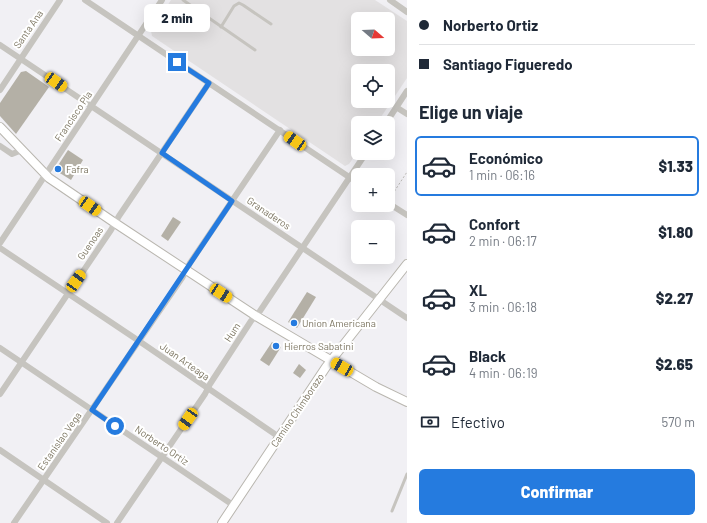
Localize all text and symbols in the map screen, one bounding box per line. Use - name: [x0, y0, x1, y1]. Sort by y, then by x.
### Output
- callout: 2 min: [144, 4, 210, 32]
- street label: Santa Ana: [11, 8, 45, 50]
- text: 2 min: [161, 10, 193, 26]
- north arrow: [351, 12, 395, 56]
- map controls: [351, 12, 395, 264]
- text: Norberto Ortiz: [443, 16, 538, 34]
- route end: [168, 53, 186, 71]
- text: Santiago Figueredo: [443, 55, 573, 73]
- button: locate: [351, 64, 395, 108]
- car: [43, 70, 69, 94]
- street label: Francisco Pla: [52, 89, 94, 143]
- text: Elige un viaje: [419, 101, 523, 123]
- button: layers: [351, 116, 395, 160]
- car: [282, 129, 308, 153]
- icon: car: [421, 148, 457, 184]
- text: Económico: [469, 149, 543, 167]
- text: $1.33: [659, 157, 693, 175]
- place label: Fafra: [66, 163, 89, 175]
- marker: Fafra: [53, 164, 63, 174]
- text: 1 min · 06:16: [469, 167, 535, 183]
- button: +: [351, 168, 395, 212]
- car: [77, 194, 103, 218]
- street label: Granaderos: [245, 194, 293, 232]
- icon: car: [421, 214, 457, 250]
- text: Confort: [469, 215, 520, 233]
- button: −: [351, 220, 395, 264]
- text: $1.80: [658, 223, 693, 241]
- street label: Guenoas: [75, 224, 106, 262]
- text: 2 min · 06:17: [469, 233, 537, 249]
- car: [64, 268, 88, 294]
- icon: car: [421, 280, 457, 316]
- car: [208, 281, 234, 305]
- text: XL: [469, 281, 487, 299]
- text: $2.27: [656, 289, 693, 307]
- text: 3 min · 06:18: [469, 299, 537, 315]
- place label: Union Americana: [302, 317, 376, 329]
- marker: Union Americana: [289, 318, 299, 328]
- street label: Hum: [221, 320, 243, 344]
- street label: Juan Arteaga: [158, 340, 212, 382]
- place label: Hierros Sabatini: [284, 340, 354, 352]
- marker: Hierros Sabatini: [271, 341, 281, 351]
- icon: car: [421, 346, 457, 382]
- text: Black: [469, 347, 506, 365]
- text: $2.65: [655, 355, 693, 373]
- car: [329, 356, 355, 378]
- text: 4 min · 06:19: [469, 365, 538, 381]
- street label: Camino Chimborazo: [268, 371, 326, 449]
- car: [176, 406, 200, 432]
- street label: Estanislao Vega: [34, 410, 84, 472]
- icon: cash: [419, 411, 441, 433]
- text: Efectivo: [451, 413, 505, 431]
- text: 570 m: [661, 414, 695, 430]
- route start: [106, 417, 124, 435]
- street label: Norberto Ortiz: [133, 423, 191, 468]
- button: Confirmar: [419, 469, 695, 515]

